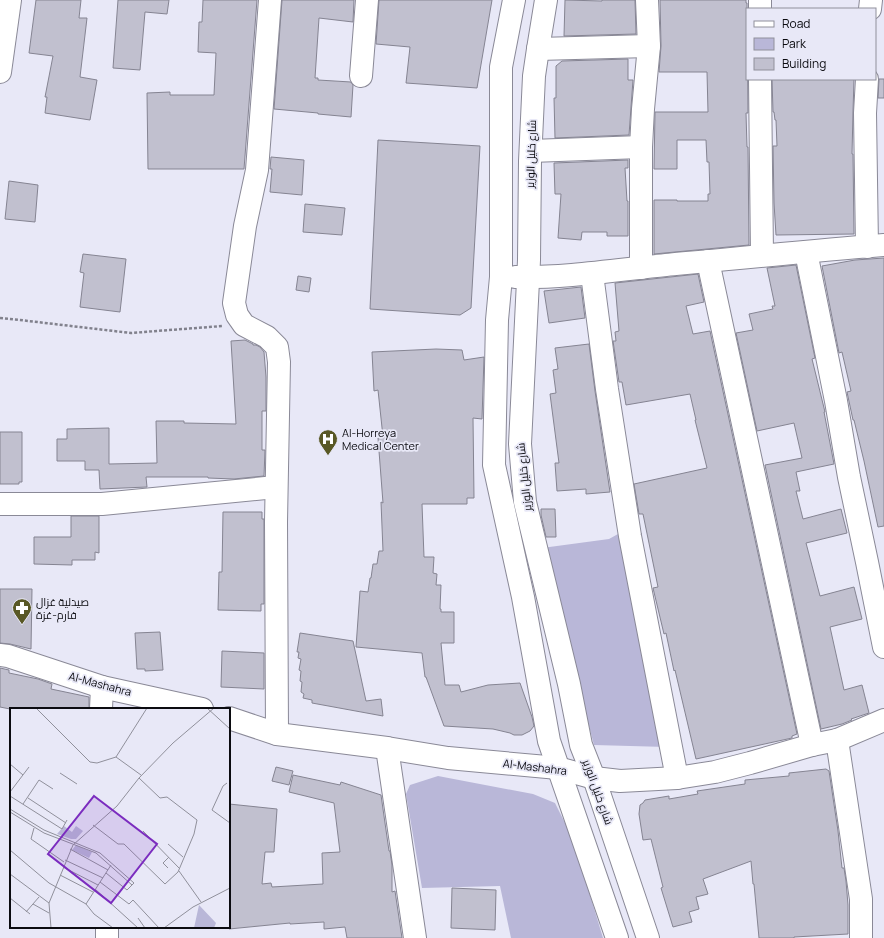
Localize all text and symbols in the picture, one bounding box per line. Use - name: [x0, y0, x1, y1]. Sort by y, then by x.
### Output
- legend: [746, 8, 876, 80]
- text: Road: [782, 15, 810, 32]
- text: Park: [782, 35, 807, 52]
- text: Building: [782, 55, 826, 72]
- street label: شارع خليل الوزير: [522, 120, 540, 189]
- place label: Al-Horreya Medical Center: [342, 425, 419, 453]
- hospital icon: Al-Horreya Medical Center: [317, 428, 339, 456]
- street label: شارع خليل الوزير: [512, 442, 536, 513]
- place label: صيدلية غزال فارم-غزة: [36, 594, 89, 623]
- pharmacy icon: صيدلية غزال فارم-غزة: [11, 597, 33, 625]
- street label: Al-Mashahra: [67, 668, 133, 699]
- inset map: [10, 708, 230, 928]
- street label: Al-Mashahra: [502, 755, 568, 778]
- street label: شارع خليل الوزير: [578, 756, 617, 827]

